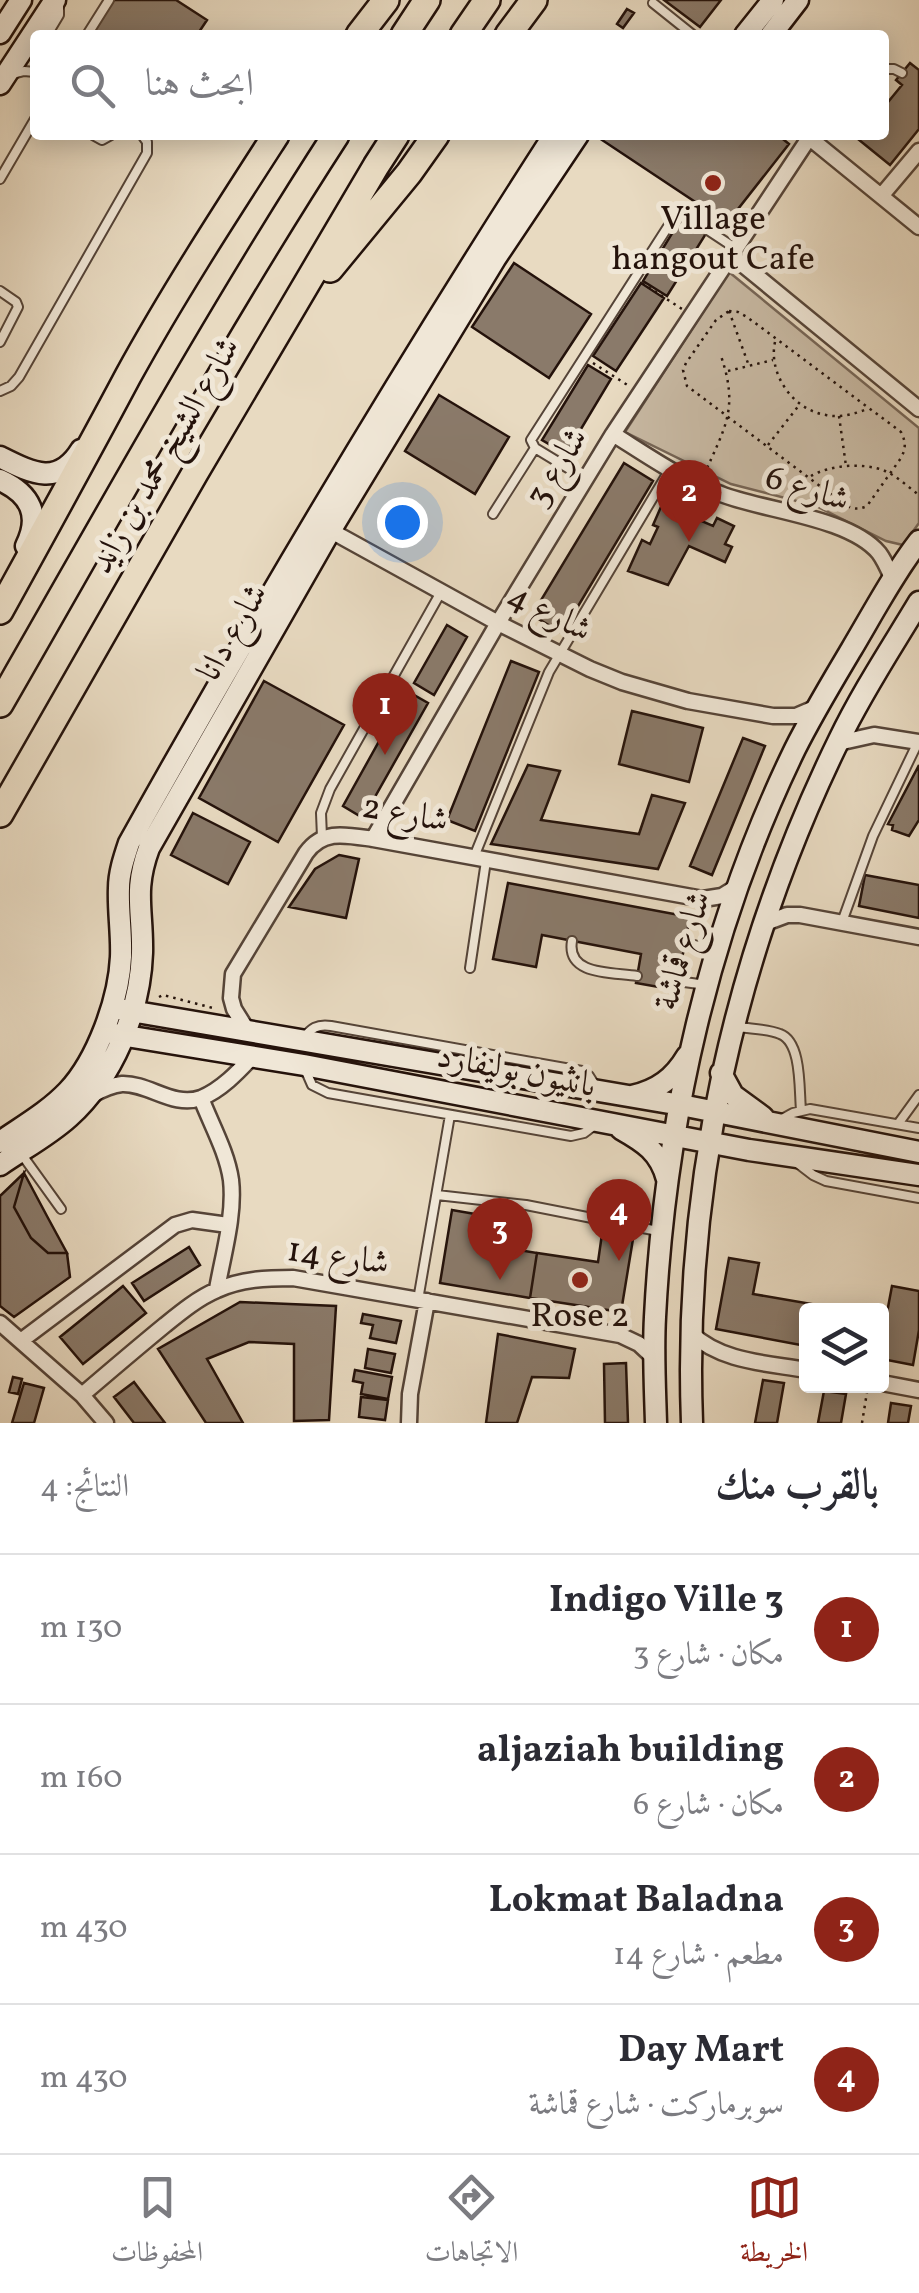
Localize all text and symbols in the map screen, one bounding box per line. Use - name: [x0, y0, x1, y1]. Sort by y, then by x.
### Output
- search box: [30, 30, 889, 140]
- icon: search: [65, 58, 120, 113]
- text: ابحث هنا: [145, 59, 254, 112]
- marker: Village hangout Cafe: [702, 172, 724, 194]
- place label: Village hangout Cafe: [611, 196, 815, 284]
- street label: شارع الشيخ محمد بن زايد: [79, 329, 257, 585]
- street label: شارع 3: [515, 419, 603, 518]
- street label: شارع 6: [759, 455, 855, 527]
- pin: 2: [656, 460, 722, 542]
- your location: [377, 497, 428, 548]
- street label: شارع 4: [498, 572, 599, 657]
- street label: شارع دانا: [187, 575, 283, 692]
- pin: 1: [352, 672, 418, 755]
- street label: شارع 2: [358, 784, 452, 848]
- street label: شارع قماشة: [643, 885, 727, 1017]
- street label: بانثيون بوليفارد: [432, 1033, 600, 1111]
- pin: 4: [586, 1178, 652, 1261]
- pin: 3: [468, 1198, 532, 1280]
- street label: شارع 14: [284, 1227, 392, 1291]
- marker: Rose 2: [569, 1269, 591, 1291]
- place label: Rose 2: [530, 1293, 630, 1341]
- map controls: [799, 1303, 889, 1393]
- button: layers: [799, 1303, 889, 1393]
- text: بالقرب منك: [715, 1458, 879, 1517]
- text: النتائج: 4: [40, 1466, 129, 1510]
- text: Indigo Ville 3: [549, 1575, 784, 1628]
- text: 130 m: [40, 1607, 122, 1651]
- text: 1: [840, 1607, 853, 1651]
- text: مكان · شارع 3: [633, 1634, 784, 1678]
- text: aljaziah building: [477, 1725, 784, 1778]
- text: 160 m: [40, 1757, 123, 1801]
- text: 2: [838, 1757, 855, 1801]
- text: مكان · شارع 6: [633, 1784, 784, 1828]
- text: Lokmat Baladna: [489, 1875, 784, 1928]
- text: 430 m: [40, 1907, 128, 1951]
- text: 3: [838, 1907, 855, 1951]
- text: مطعم · شارع 14: [613, 1934, 784, 1978]
- text: Day Mart: [618, 2025, 784, 2078]
- text: 430 m: [40, 2057, 128, 2101]
- text: 4: [837, 2057, 856, 2101]
- text: سوبرماركت · شارع قماشة: [529, 2084, 784, 2128]
- tab: المحفوظات: [111, 2170, 203, 2279]
- tab: الاتجاهات: [425, 2170, 518, 2279]
- tab: الخريطة: [740, 2170, 808, 2279]

